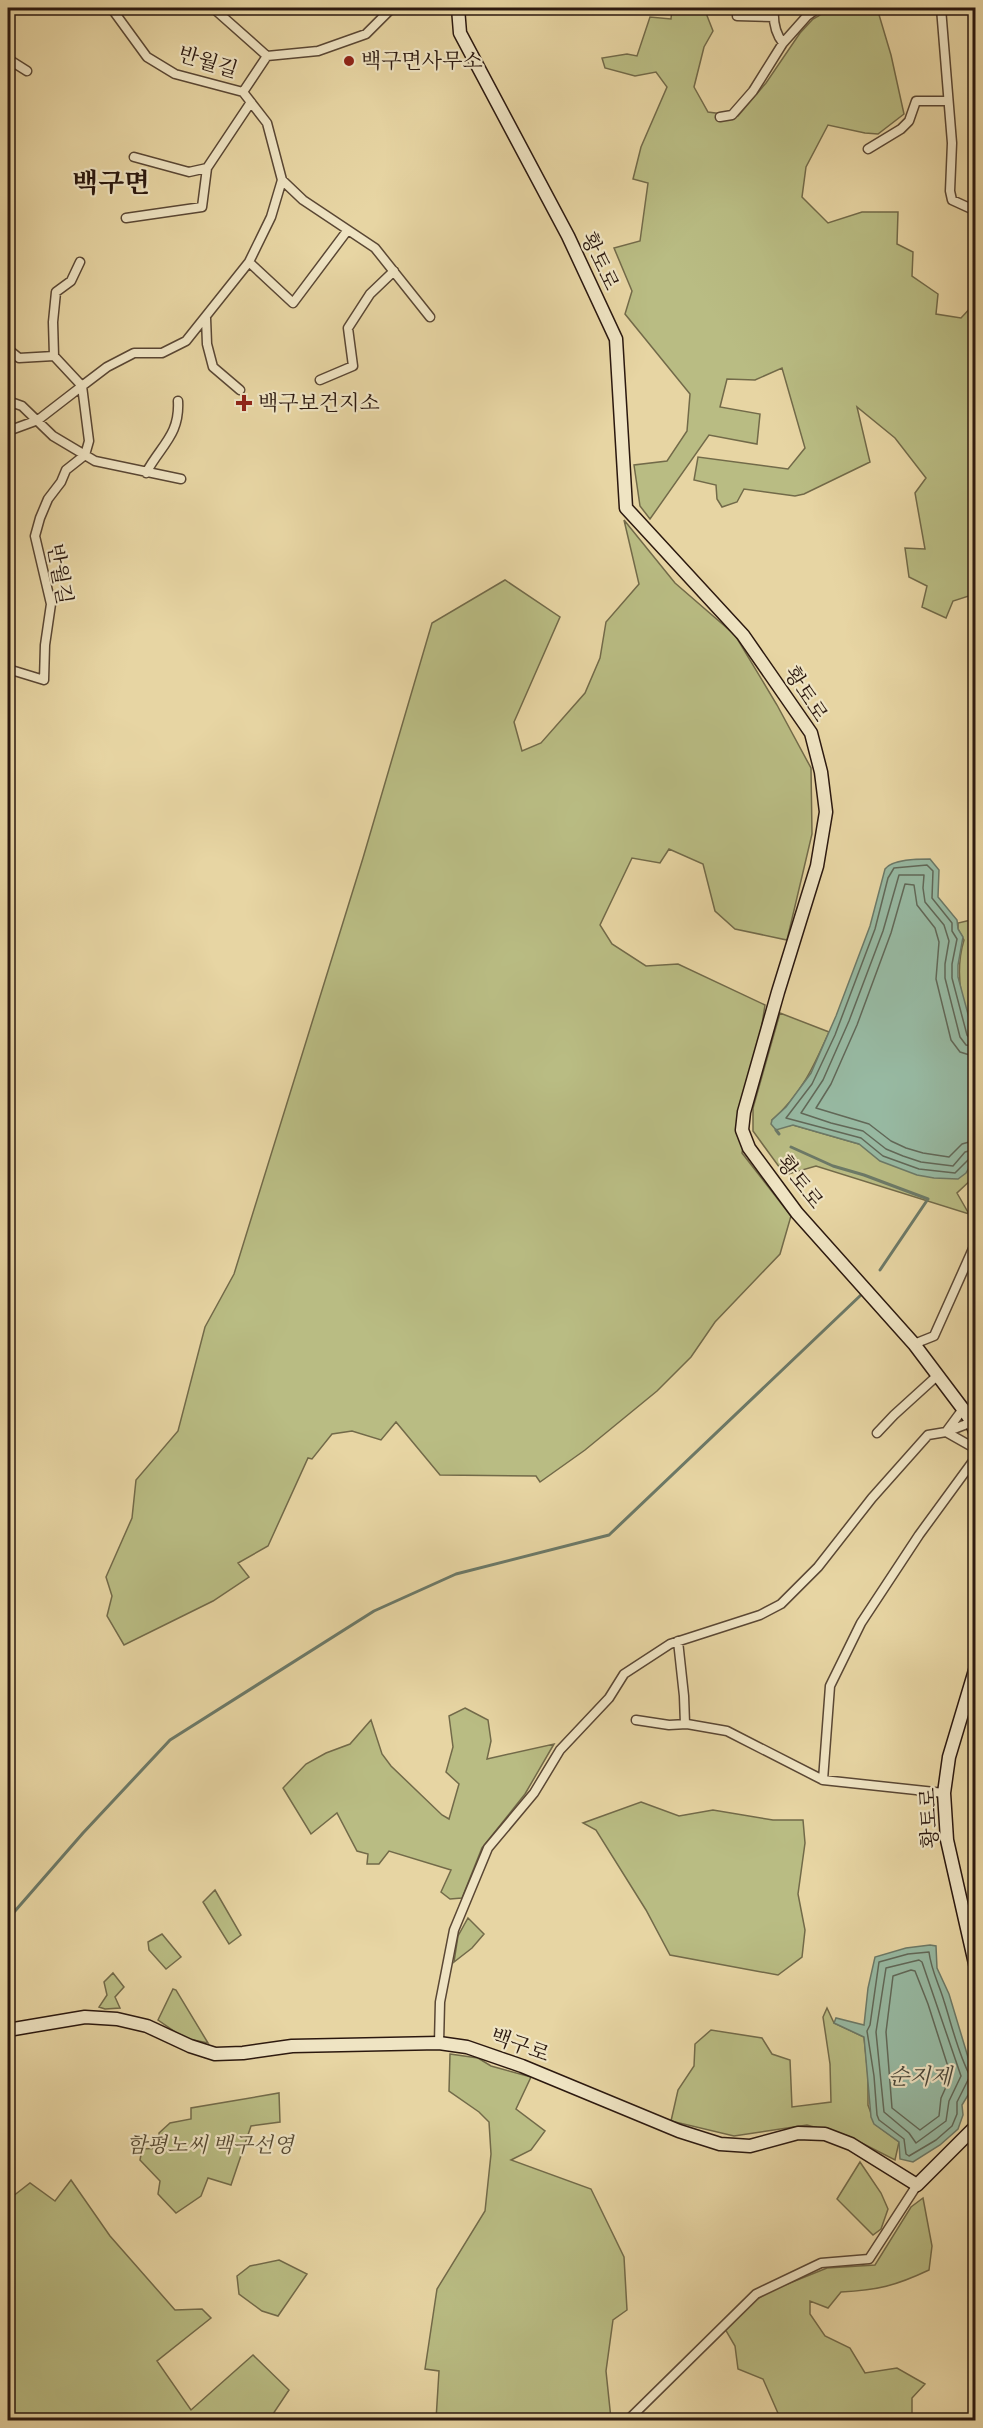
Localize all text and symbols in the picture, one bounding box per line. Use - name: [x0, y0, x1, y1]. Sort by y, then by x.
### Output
- street label: 반월길: [175, 41, 241, 83]
- place label: 백구면사무소: [361, 48, 483, 74]
- marker: 백구면사무소: [342, 54, 356, 68]
- district label: 백구면: [72, 166, 150, 199]
- street label: 황토로: [575, 228, 625, 294]
- place label: 백구보건지소: [258, 390, 380, 416]
- marker: 백구보건지소: [235, 394, 253, 412]
- street label: 반월길: [42, 542, 78, 606]
- street label: 황토로: [779, 661, 833, 727]
- street label: 황토로: [771, 1150, 829, 1214]
- street label: 황토로: [914, 1787, 944, 1849]
- street label: 백구로: [487, 2022, 553, 2068]
- water label: 순지제: [888, 2063, 955, 2090]
- park label: 함평노씨 백구선영: [127, 2132, 295, 2158]

